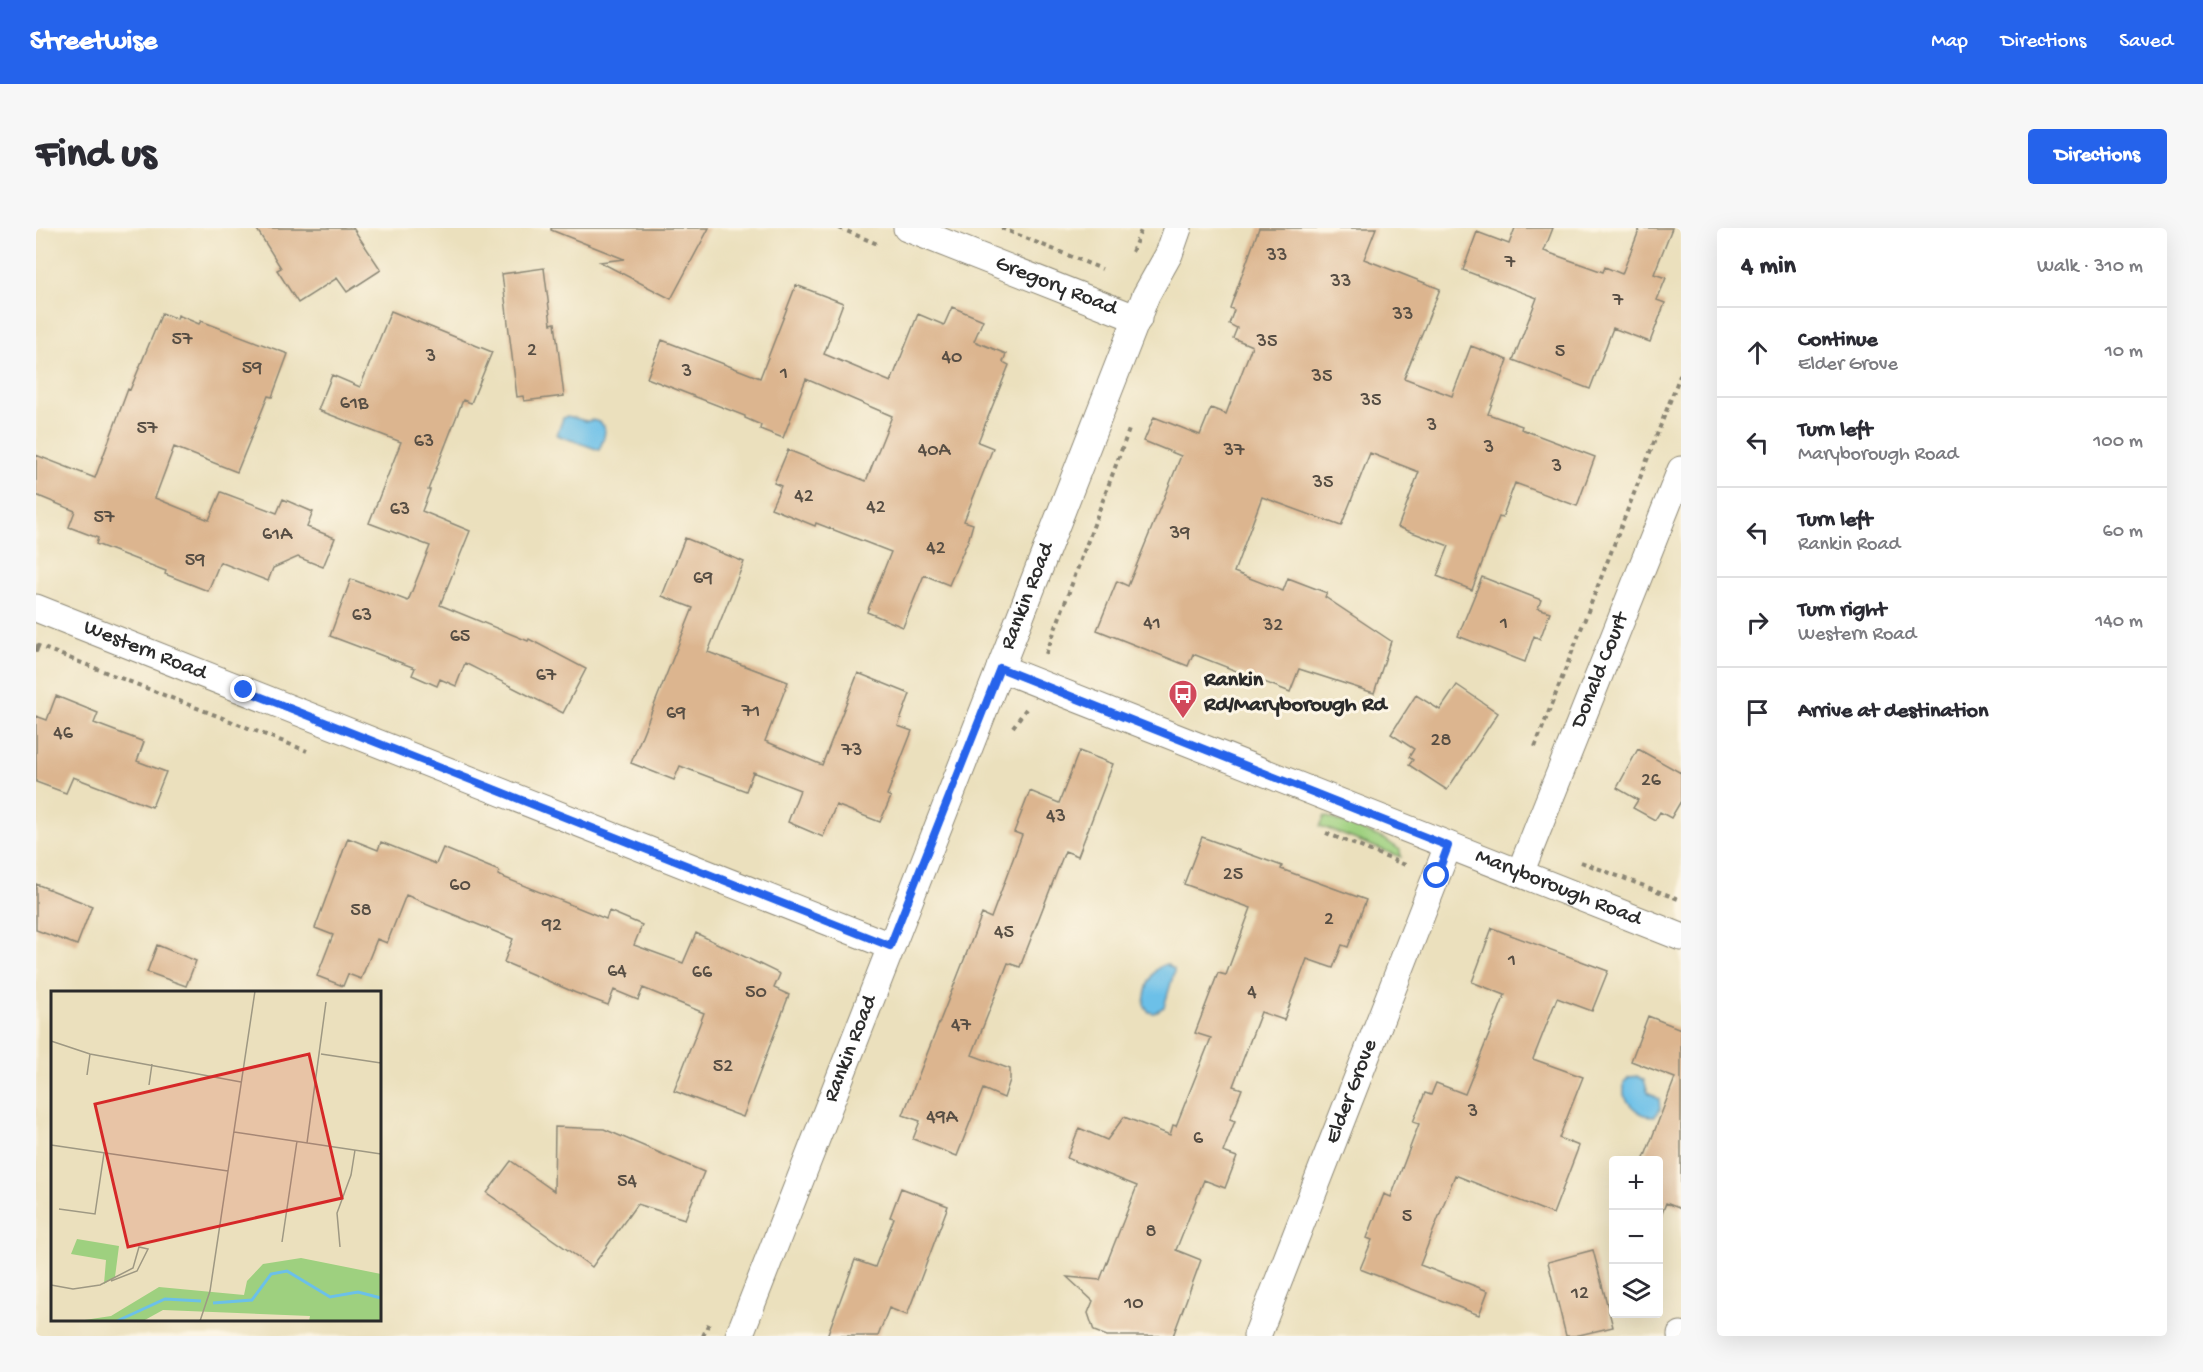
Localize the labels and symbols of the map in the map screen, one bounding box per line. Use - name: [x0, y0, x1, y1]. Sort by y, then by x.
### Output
- house number: 33: [1266, 245, 1287, 268]
- street label: Gregory Road: [991, 251, 1123, 323]
- house number: 7: [1504, 252, 1516, 275]
- house number: 33: [1330, 271, 1351, 294]
- house number: 7: [1612, 290, 1624, 313]
- house number: 33: [1392, 304, 1413, 327]
- house number: 57: [172, 329, 193, 352]
- house number: 35: [1256, 331, 1277, 354]
- house number: 2: [527, 340, 537, 363]
- house number: 5: [1555, 341, 1565, 364]
- house number: 3: [425, 346, 436, 369]
- house number: 40: [942, 347, 962, 370]
- house number: 59: [242, 358, 262, 381]
- house number: 3: [681, 361, 692, 384]
- house number: 1: [779, 363, 788, 386]
- house number: 35: [1311, 366, 1332, 389]
- house number: 35: [1360, 390, 1381, 413]
- house number: 61B: [340, 393, 369, 416]
- house number: 3: [1426, 415, 1437, 438]
- house number: 57: [137, 418, 158, 441]
- house number: 63: [414, 431, 434, 454]
- house number: 3: [1483, 437, 1494, 460]
- house number: 40A: [918, 440, 952, 463]
- house number: 37: [1223, 440, 1245, 463]
- house number: 3: [1551, 456, 1562, 479]
- house number: 35: [1312, 472, 1333, 495]
- house number: 42: [794, 486, 814, 509]
- house number: 42: [866, 497, 886, 520]
- house number: 63: [390, 499, 410, 522]
- house number: 57: [94, 507, 115, 530]
- house number: 39: [1169, 523, 1190, 546]
- house number: 61A: [262, 524, 293, 547]
- street label: Rankin Road: [996, 537, 1061, 654]
- house number: 42: [926, 538, 946, 561]
- house number: 59: [185, 550, 205, 573]
- house number: 69: [693, 568, 713, 591]
- house number: 63: [352, 605, 372, 628]
- street label: Donald Court: [1565, 607, 1636, 734]
- house number: 41: [1143, 613, 1161, 636]
- house number: 1: [1499, 613, 1508, 636]
- street label: Western Road: [80, 615, 212, 688]
- house number: 32: [1262, 615, 1283, 638]
- house number: 65: [450, 626, 470, 649]
- house number: 67: [536, 665, 557, 688]
- place label: Rankin Rd/Maryborough Rd: [1203, 668, 1388, 719]
- route end: [230, 676, 256, 702]
- bus stop icon: Rankin Rd/Maryborough Rd: [1167, 678, 1199, 720]
- house number: 71: [741, 701, 760, 724]
- house number: 69: [666, 703, 686, 726]
- house number: 46: [53, 723, 74, 746]
- house number: 28: [1431, 730, 1451, 753]
- house number: 73: [841, 740, 862, 763]
- house number: 26: [1641, 770, 1662, 793]
- house number: 43: [1046, 806, 1066, 829]
- street label: Maryborough Road: [1471, 844, 1647, 934]
- route start: [1423, 862, 1449, 888]
- house number: 25: [1223, 864, 1243, 887]
- house number: 60: [449, 875, 471, 898]
- house number: 58: [350, 900, 372, 923]
- house number: 2: [1324, 909, 1334, 932]
- house number: 92: [541, 915, 562, 938]
- house number: 45: [994, 922, 1014, 945]
- house number: 1: [1507, 950, 1516, 973]
- house number: 64: [607, 961, 627, 984]
- house number: 66: [692, 962, 713, 985]
- house number: 50: [745, 982, 767, 1005]
- house number: 4: [1247, 982, 1257, 1005]
- street label: Rankin Road: [819, 990, 885, 1106]
- inset map: [51, 991, 381, 1321]
- house number: 47: [951, 1015, 972, 1038]
- street label: Elder Grove: [1320, 1035, 1384, 1148]
- house number: 52: [713, 1056, 733, 1079]
- house number: 3: [1467, 1101, 1478, 1124]
- house number: 49A: [926, 1107, 959, 1130]
- house number: 6: [1193, 1128, 1204, 1151]
- house number: 54: [617, 1171, 638, 1194]
- house number: 5: [1402, 1206, 1412, 1229]
- house number: 8: [1146, 1221, 1157, 1244]
- house number: 12: [1570, 1283, 1589, 1306]
- house number: 10: [1123, 1293, 1144, 1316]

